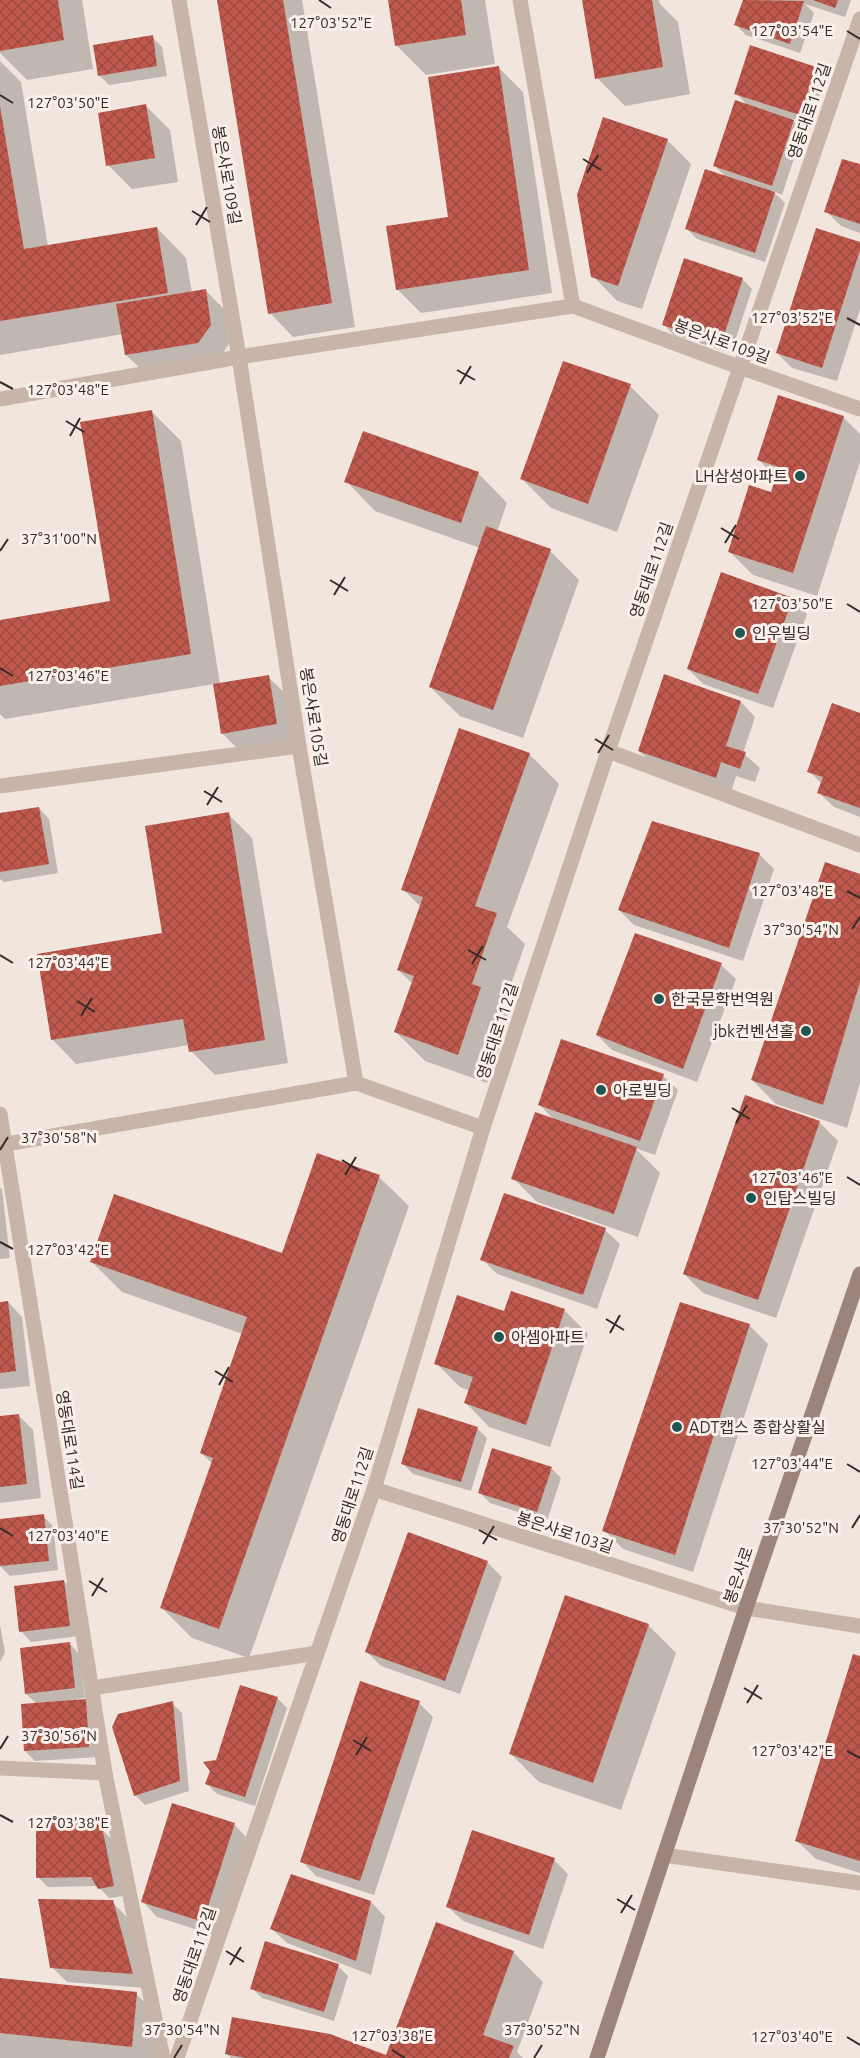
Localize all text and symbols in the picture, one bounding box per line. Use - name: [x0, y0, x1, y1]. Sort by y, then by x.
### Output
- text: 127°03'52"E: [290, 14, 372, 31]
- text: 127°03'54"E: [751, 22, 833, 39]
- street label: 영동대로112길: [784, 60, 834, 162]
- text: 127°03'50"E: [27, 94, 109, 111]
- street label: 봉은사로109길: [209, 124, 245, 226]
- text: 127°03'52"E: [751, 309, 833, 326]
- street label: 봉은사로109길: [672, 315, 772, 367]
- text: 127°03'48"E: [27, 381, 109, 398]
- place label: LH삼성아파트: [695, 467, 788, 485]
- marker: LH삼성아파트: [793, 469, 807, 483]
- street label: 영동대로112길: [626, 519, 676, 621]
- text: 37°31'00"N: [21, 530, 97, 547]
- text: 127°03'50"E: [751, 595, 833, 612]
- place label: 인우빌딩: [752, 624, 811, 642]
- marker: 인우빌딩: [733, 626, 747, 640]
- street label: 봉은사로105길: [297, 666, 331, 768]
- text: 127°03'46"E: [27, 667, 109, 684]
- text: 127°03'48"E: [751, 882, 833, 899]
- text: 37°30'54"N: [763, 921, 839, 938]
- text: 127°03'44"E: [27, 954, 109, 971]
- street label: 영동대로112길: [473, 980, 521, 1082]
- place label: 한국문학번역원: [671, 990, 774, 1008]
- marker: 한국문학번역원: [652, 992, 666, 1006]
- place label: jbk컨벤션홀: [712, 1022, 794, 1040]
- marker: jbk컨벤션홀: [799, 1024, 813, 1038]
- place label: 아로빌딩: [613, 1081, 672, 1099]
- marker: 아로빌딩: [594, 1083, 608, 1097]
- text: 37°30'58"N: [21, 1129, 97, 1146]
- text: 127°03'46"E: [751, 1169, 833, 1186]
- place label: 인탑스빌딩: [763, 1189, 837, 1207]
- marker: 인탑스빌딩: [744, 1191, 758, 1205]
- text: 127°03'42"E: [27, 1241, 109, 1258]
- place label: 아셈아파트: [511, 1328, 585, 1346]
- marker: 아셈아파트: [492, 1330, 506, 1344]
- street label: 영동대로114길: [53, 1389, 87, 1491]
- place label: ADT캡스 종합상활실: [689, 1418, 826, 1436]
- marker: ADT캡스 종합상활실: [670, 1420, 684, 1434]
- street label: 영동대로112길: [328, 1444, 376, 1546]
- text: 127°03'44"E: [751, 1455, 833, 1472]
- street label: 봉은사로103길: [514, 1508, 616, 1556]
- text: 37°30'52"N: [763, 1519, 839, 1536]
- text: 127°03'40"E: [27, 1527, 109, 1544]
- street label: 봉은사로: [720, 1544, 756, 1606]
- text: 37°30'56"N: [21, 1727, 97, 1744]
- text: 127°03'42"E: [751, 1742, 833, 1759]
- text: 127°03'38"E: [27, 1814, 109, 1831]
- street label: 영동대로112길: [169, 1904, 219, 2006]
- text: 37°30'54"N: [144, 2021, 220, 2038]
- text: 37°30'52"N: [504, 2021, 580, 2038]
- text: 127°03'38"E: [351, 2027, 433, 2044]
- text: 127°03'40"E: [751, 2028, 833, 2045]

